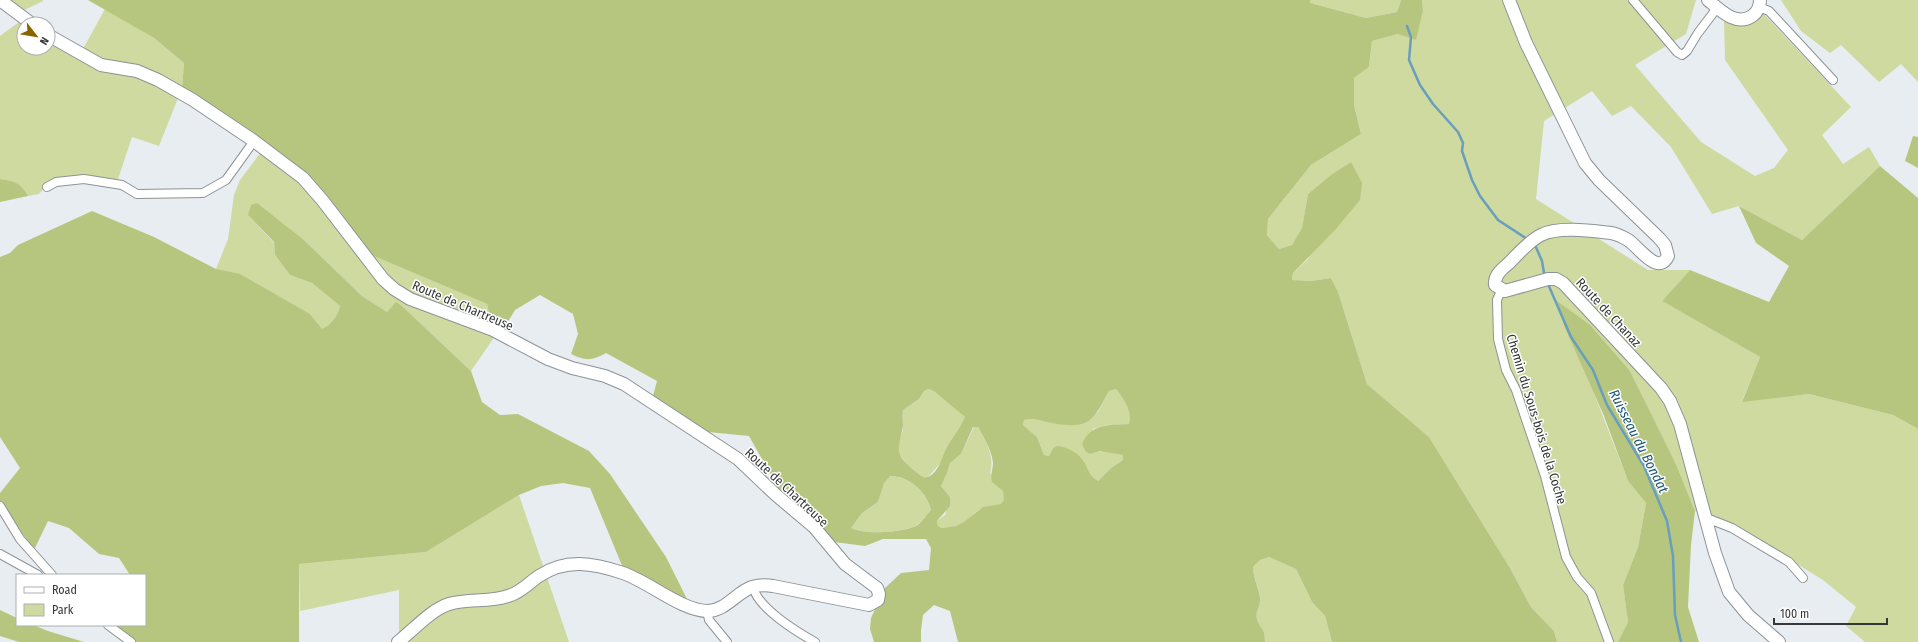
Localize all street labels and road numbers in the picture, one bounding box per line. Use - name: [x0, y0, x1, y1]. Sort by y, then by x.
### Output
- street label: Route de Chanaz: [1573, 275, 1644, 350]
- street label: Route de Chartreuse: [410, 277, 516, 334]
- street label: Chemin du Sous-bois de la Coche: [1503, 332, 1570, 506]
- street label: Route de Chartreuse: [742, 445, 831, 530]

